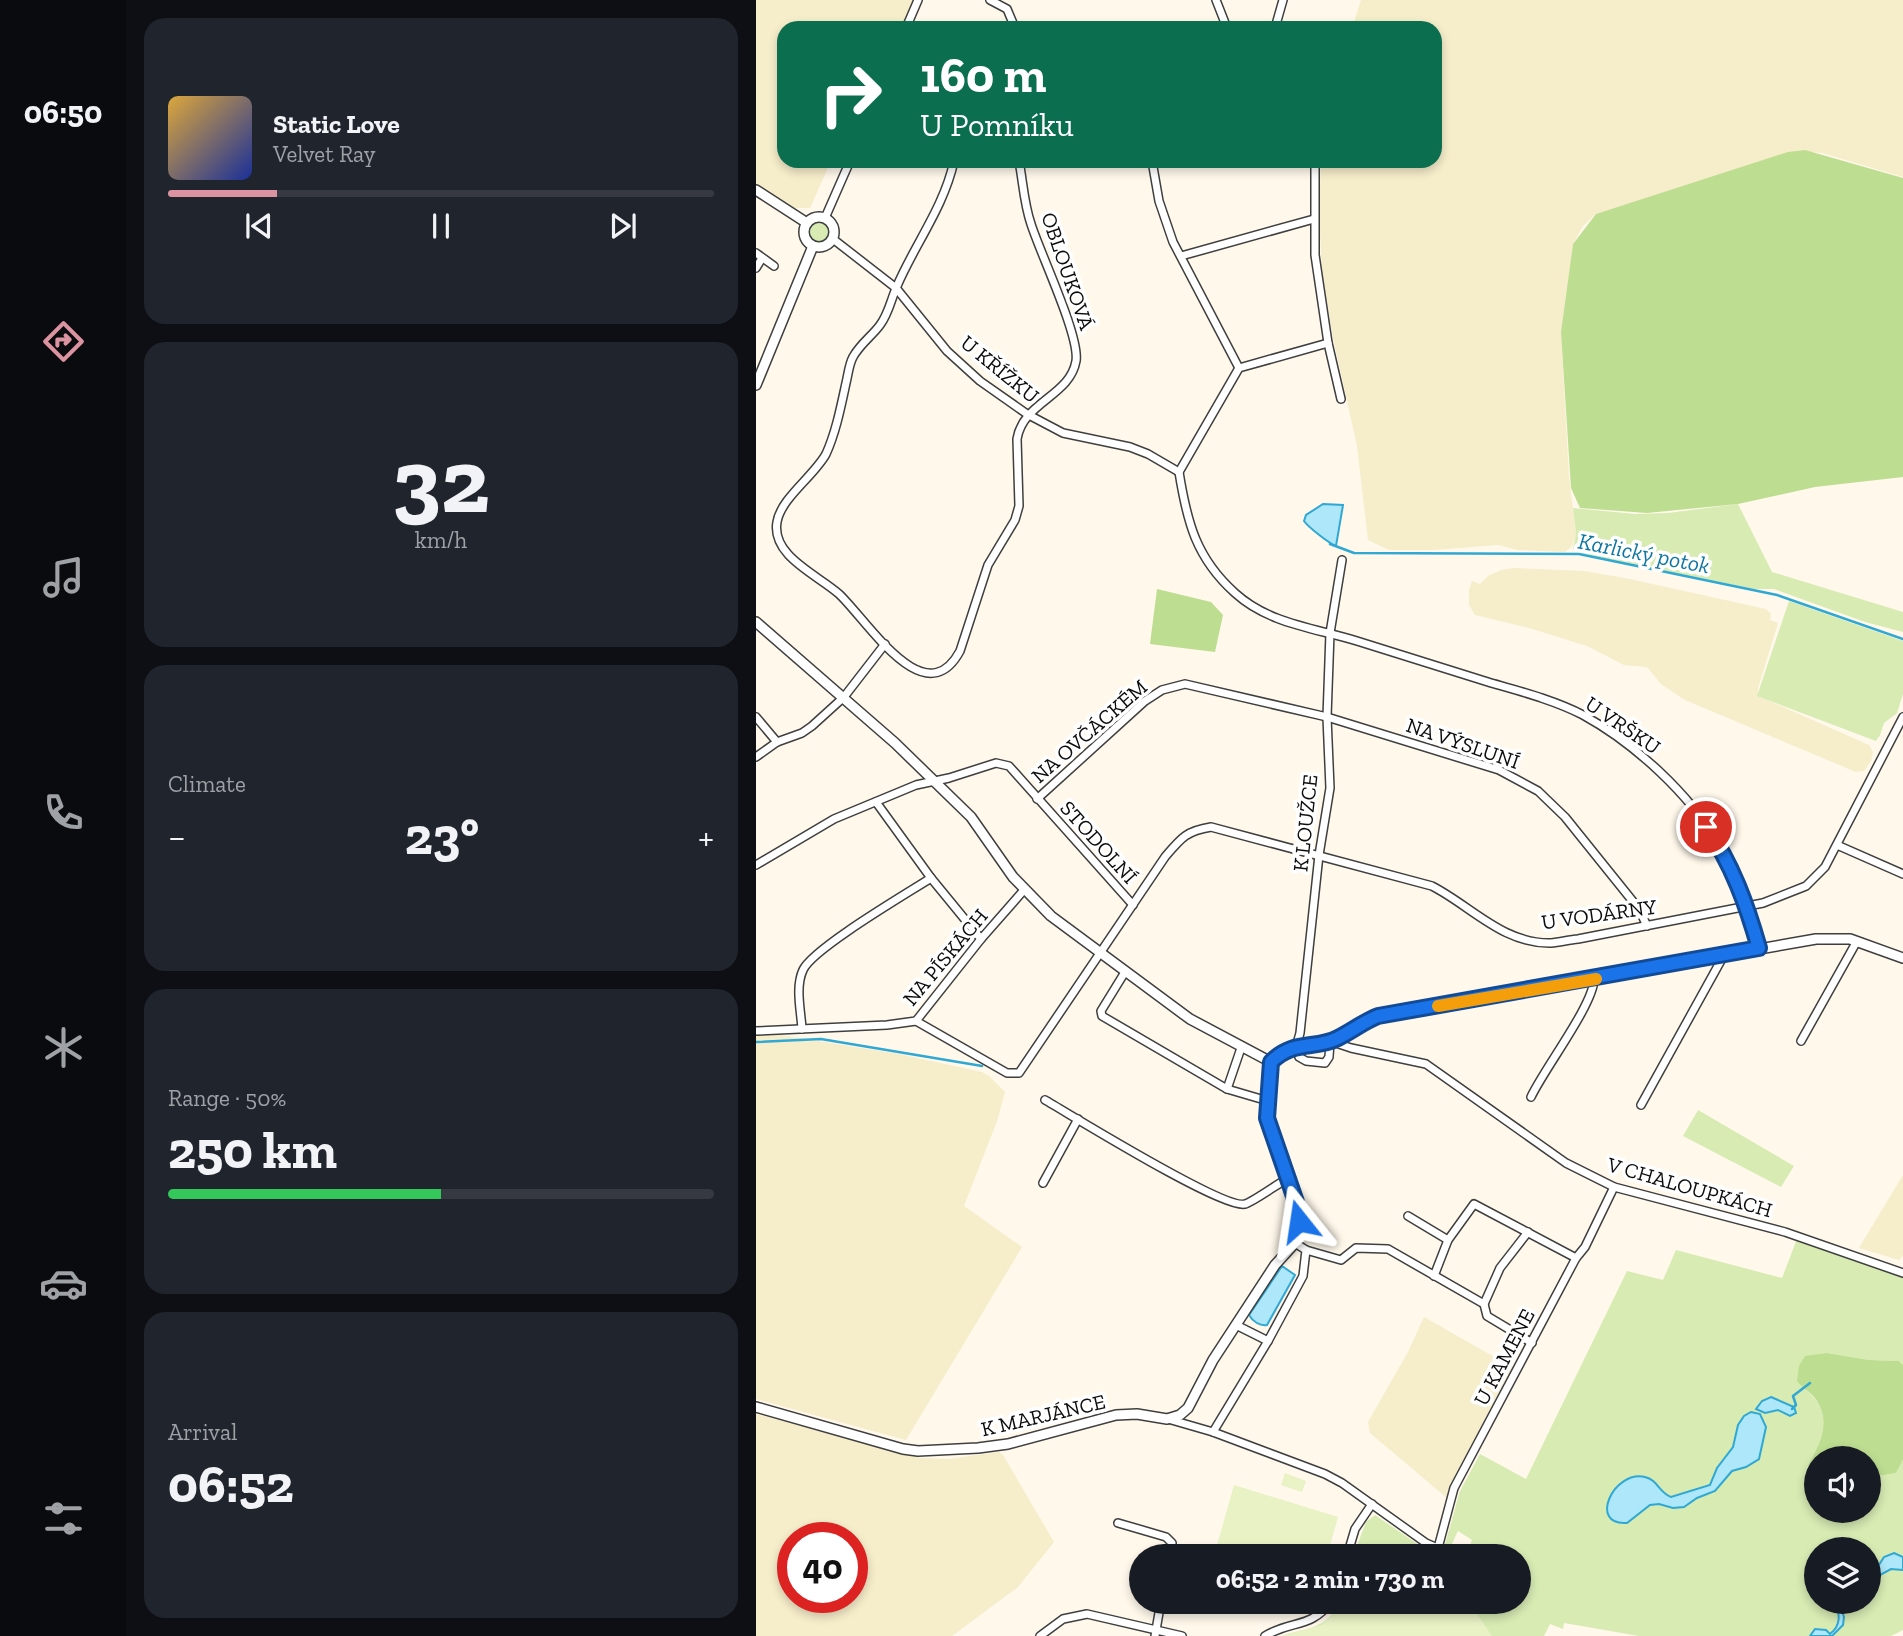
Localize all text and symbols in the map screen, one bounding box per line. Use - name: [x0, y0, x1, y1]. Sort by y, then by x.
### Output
- text: 160 m: [920, 46, 1046, 105]
- icon: right: [805, 49, 896, 140]
- text: 06:50: [24, 93, 102, 131]
- text: U Pomníku: [920, 106, 1074, 144]
- text: Static Love: [273, 108, 400, 140]
- text: Velvet Ray: [273, 140, 375, 168]
- icon: previous: [240, 207, 278, 245]
- icon: pause: [422, 207, 460, 245]
- icon: next: [604, 207, 642, 245]
- street label: OBLOUKOVÁ: [1036, 209, 1100, 333]
- icon: directions: [39, 317, 88, 366]
- street label: U KŘÍŽKU: [956, 330, 1044, 408]
- text: 32: [392, 426, 490, 535]
- text: km/h: [415, 526, 467, 554]
- water label: Karlický potok: [1576, 527, 1712, 579]
- icon: music: [39, 553, 88, 602]
- street label: NA OVČÁCKÉM: [1026, 674, 1152, 788]
- street label: U VRŠKU: [1581, 691, 1665, 759]
- street label: NA VÝSLUNÍ: [1403, 712, 1523, 774]
- text: Climate: [168, 770, 246, 798]
- street label: K LOUŽCE: [1287, 773, 1323, 873]
- icon: phone: [39, 788, 88, 837]
- street label: STODOLNÍ: [1055, 795, 1143, 889]
- pin: [1676, 797, 1736, 857]
- text: 23°: [405, 805, 479, 867]
- icon: arrive: [1687, 808, 1725, 846]
- text: −: [168, 814, 186, 860]
- text: +: [698, 814, 714, 860]
- street label: U VODÁRNY: [1540, 894, 1658, 934]
- street label: NA PÍSKÁCH: [897, 904, 993, 1010]
- icon: climate: [39, 1023, 88, 1072]
- text: Range · 50%: [168, 1084, 286, 1112]
- text: 250 km: [168, 1119, 337, 1181]
- street label: V CHALOUPKÁCH: [1604, 1151, 1775, 1222]
- position arrow: [1262, 1184, 1336, 1258]
- icon: car: [39, 1259, 88, 1308]
- street label: U KAMENE: [1468, 1304, 1540, 1410]
- street label: K MARJÁNCE: [978, 1389, 1108, 1441]
- text: Arrival: [168, 1418, 237, 1446]
- map controls: [1804, 1446, 1881, 1614]
- button: sound: [1804, 1446, 1881, 1523]
- text: 06:52: [168, 1453, 294, 1515]
- icon: filters: [39, 1494, 88, 1543]
- speed limit sign: 40: [777, 1522, 868, 1613]
- button: layers: [1804, 1537, 1881, 1614]
- text: 06:52 · 2 min · 730 m: [1216, 1563, 1444, 1595]

